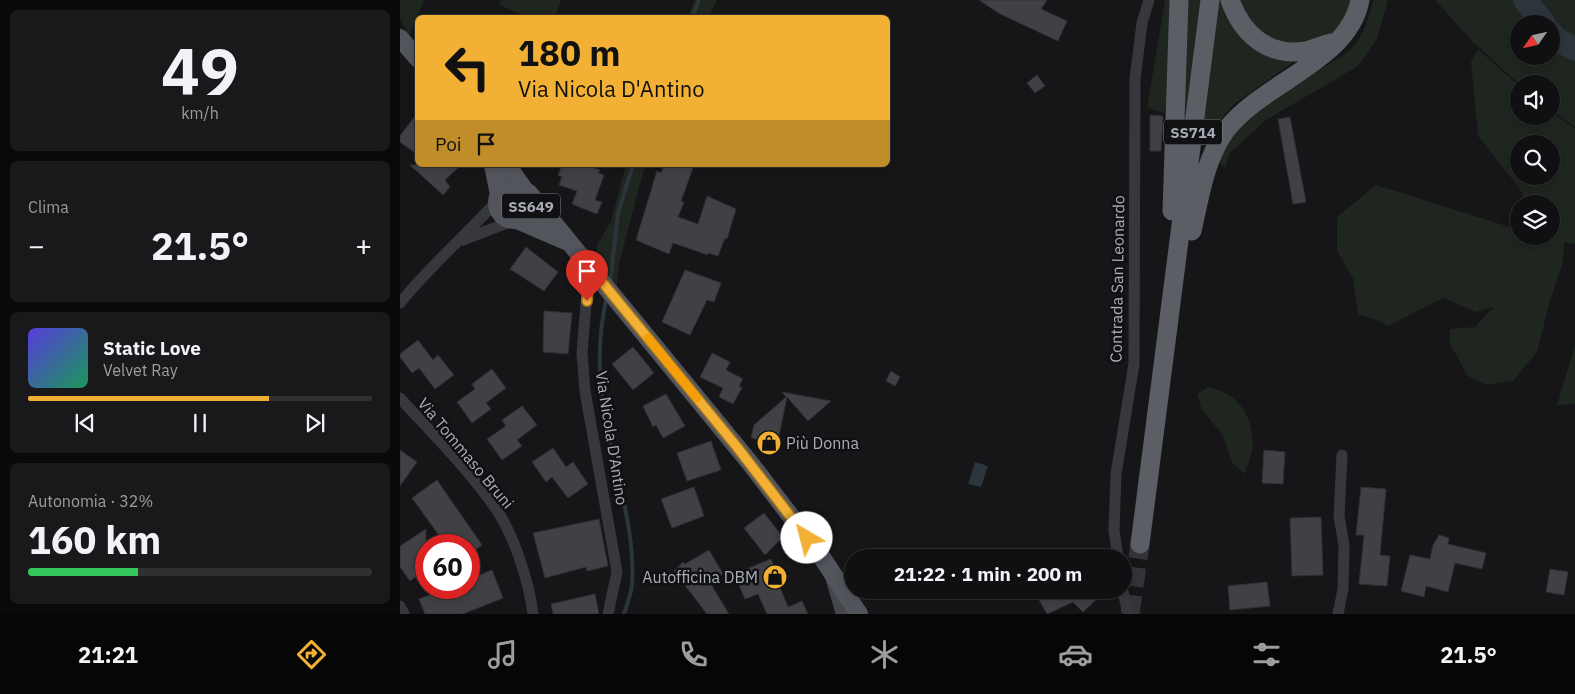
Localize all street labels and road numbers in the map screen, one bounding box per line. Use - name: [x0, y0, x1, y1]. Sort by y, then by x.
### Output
- road number: SS714: [1164, 120, 1222, 144]
- road number: SS649: [502, 194, 560, 218]
- street label: Contrada San Leonardo: [1106, 195, 1128, 363]
- street label: Via Nicola D'Antino: [592, 369, 632, 507]
- street label: Via Tommaso Bruni: [414, 393, 518, 513]

